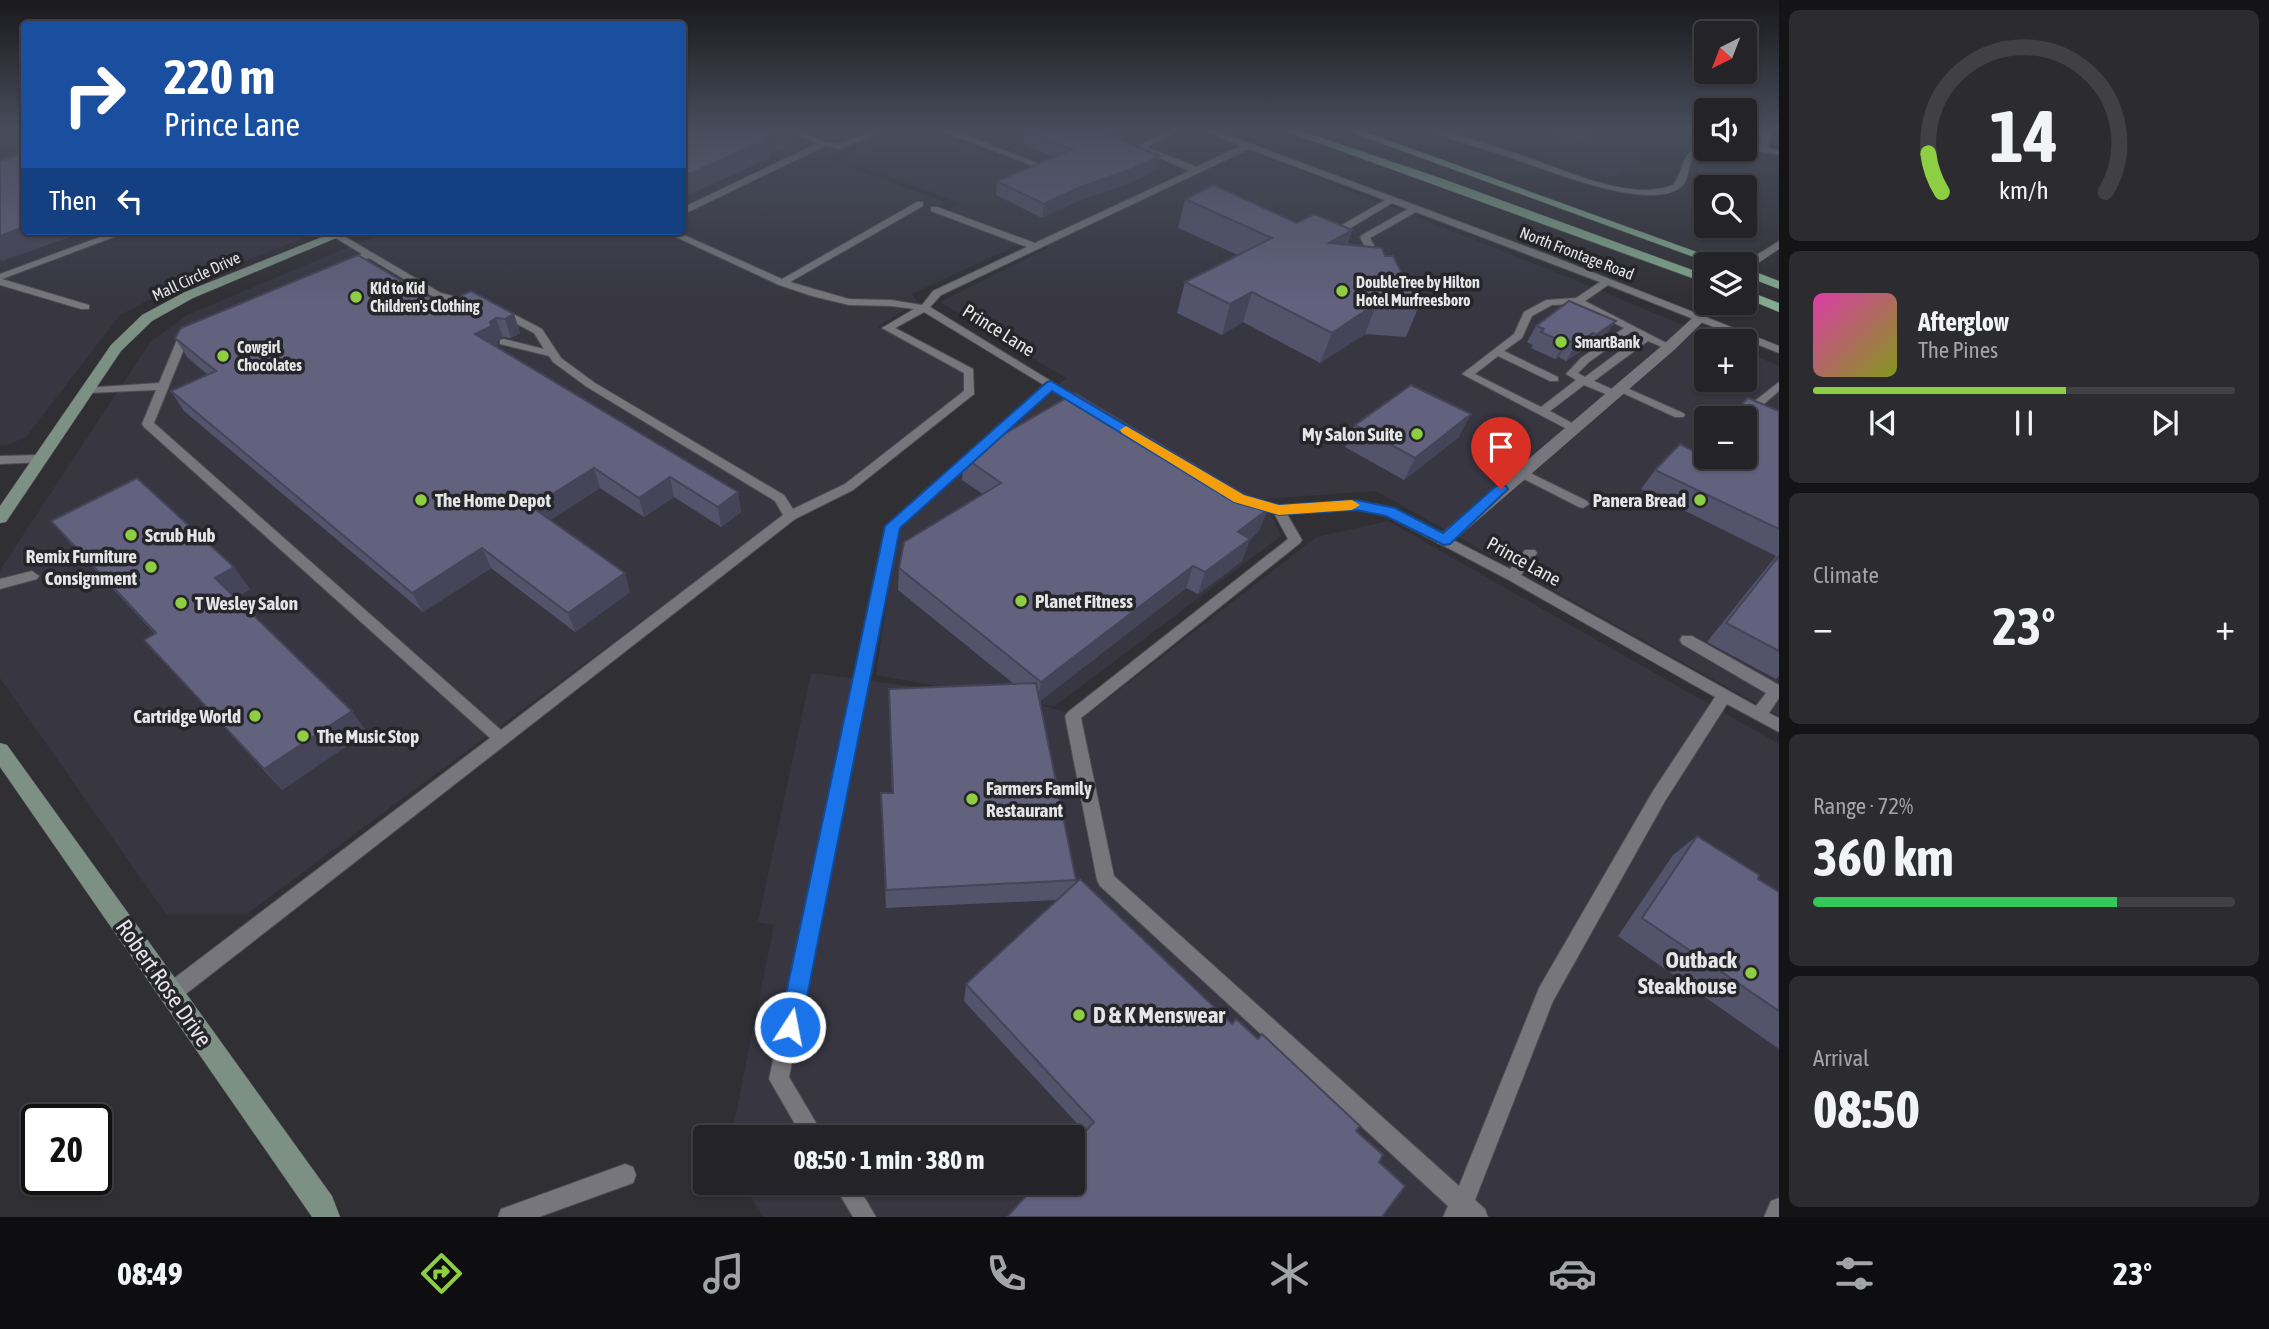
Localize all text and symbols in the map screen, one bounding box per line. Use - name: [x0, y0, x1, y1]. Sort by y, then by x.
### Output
- north arrow: [1694, 21, 1757, 84]
- map controls: [1694, 21, 1757, 469]
- text: 220 m: [164, 48, 275, 104]
- icon: right: [49, 49, 140, 140]
- text: 14: [1990, 94, 2058, 177]
- button: sound: [1694, 98, 1757, 161]
- text: Prince Lane: [164, 106, 300, 143]
- button: search: [1694, 175, 1757, 238]
- text: km/h: [1999, 176, 2049, 204]
- icon: left: [111, 182, 149, 220]
- text: Then: [49, 186, 97, 216]
- street label: North Frontage Road: [1517, 223, 1637, 284]
- street label: Mall Circle Drive: [149, 248, 243, 304]
- button: layers: [1694, 252, 1757, 315]
- place label: DoubleTree by Hilton Hotel Murfreesboro: [1356, 273, 1480, 309]
- place label: KId to Kid Children's Clothing: [370, 279, 480, 315]
- marker: DoubleTree by Hilton Hotel Murfreesboro: [1334, 283, 1350, 299]
- marker: KId to Kid Children's Clothing: [348, 289, 364, 305]
- street label: Prince Lane: [959, 299, 1039, 361]
- text: Afterglow: [1918, 307, 2009, 337]
- button: +: [1694, 329, 1757, 392]
- place label: SmartBank: [1575, 333, 1641, 351]
- marker: SmartBank: [1553, 334, 1569, 350]
- text: The Pines: [1918, 337, 1998, 363]
- place label: Cowgirl Chocolates: [237, 338, 302, 374]
- marker: Cowgirl Chocolates: [215, 348, 231, 364]
- icon: previous: [1864, 404, 1902, 442]
- icon: pause: [2005, 404, 2043, 442]
- icon: next: [2146, 404, 2184, 442]
- button: −: [1694, 406, 1757, 469]
- pin: [1471, 417, 1531, 489]
- place label: My Salon Suite: [1302, 423, 1403, 445]
- marker: My Salon Suite: [1409, 426, 1425, 442]
- icon: arrive: [1482, 428, 1520, 466]
- place label: The Home Depot: [435, 489, 551, 511]
- place label: Panera Bread: [1593, 489, 1686, 511]
- marker: The Home Depot: [413, 492, 429, 508]
- marker: Panera Bread: [1692, 492, 1708, 508]
- place label: Scrub Hub: [145, 524, 216, 546]
- marker: Scrub Hub: [123, 527, 139, 543]
- street label: Prince Lane: [1483, 532, 1565, 590]
- place label: Remix Furniture Consignment: [26, 545, 138, 589]
- marker: Remix Furniture Consignment: [143, 559, 159, 575]
- text: Climate: [1813, 562, 1879, 588]
- place label: Planet Fitness: [1035, 590, 1133, 612]
- place label: T Wesley Salon: [195, 592, 298, 614]
- marker: Planet Fitness: [1013, 593, 1029, 609]
- marker: T Wesley Salon: [173, 595, 189, 611]
- text: 23°: [1992, 596, 2056, 656]
- text: −: [1813, 605, 1833, 648]
- text: +: [2215, 605, 2235, 648]
- place label: Cartridge World: [133, 705, 241, 727]
- marker: Cartridge World: [247, 708, 263, 724]
- place label: The Music Stop: [317, 725, 419, 747]
- marker: The Music Stop: [295, 728, 311, 744]
- place label: Farmers Family Restaurant: [986, 777, 1092, 821]
- marker: Farmers Family Restaurant: [964, 791, 980, 807]
- text: Range · 72%: [1813, 793, 1913, 819]
- text: 360 km: [1813, 827, 1954, 887]
- street label: Robert Rose Drive: [111, 915, 217, 1051]
- place label: Outback Steakhouse: [1638, 947, 1738, 999]
- marker: Outback Steakhouse: [1743, 965, 1759, 981]
- position arrow: [753, 990, 827, 1064]
- place label: D & K Menswear: [1093, 1002, 1226, 1028]
- marker: D & K Menswear: [1071, 1007, 1087, 1023]
- text: Arrival: [1813, 1045, 1869, 1071]
- text: 08:50: [1813, 1079, 1920, 1139]
- speed limit sign: 20: [21, 1104, 112, 1195]
- text: 08:50 · 1 min · 380 m: [794, 1145, 984, 1175]
- icon: directions: [417, 1249, 466, 1298]
- icon: music: [699, 1249, 748, 1298]
- icon: phone: [982, 1249, 1031, 1298]
- icon: climate: [1265, 1249, 1314, 1298]
- icon: car: [1548, 1249, 1597, 1298]
- icon: filters: [1830, 1249, 1879, 1298]
- text: 08:49: [117, 1255, 183, 1292]
- text: 23°: [2113, 1255, 2152, 1292]

